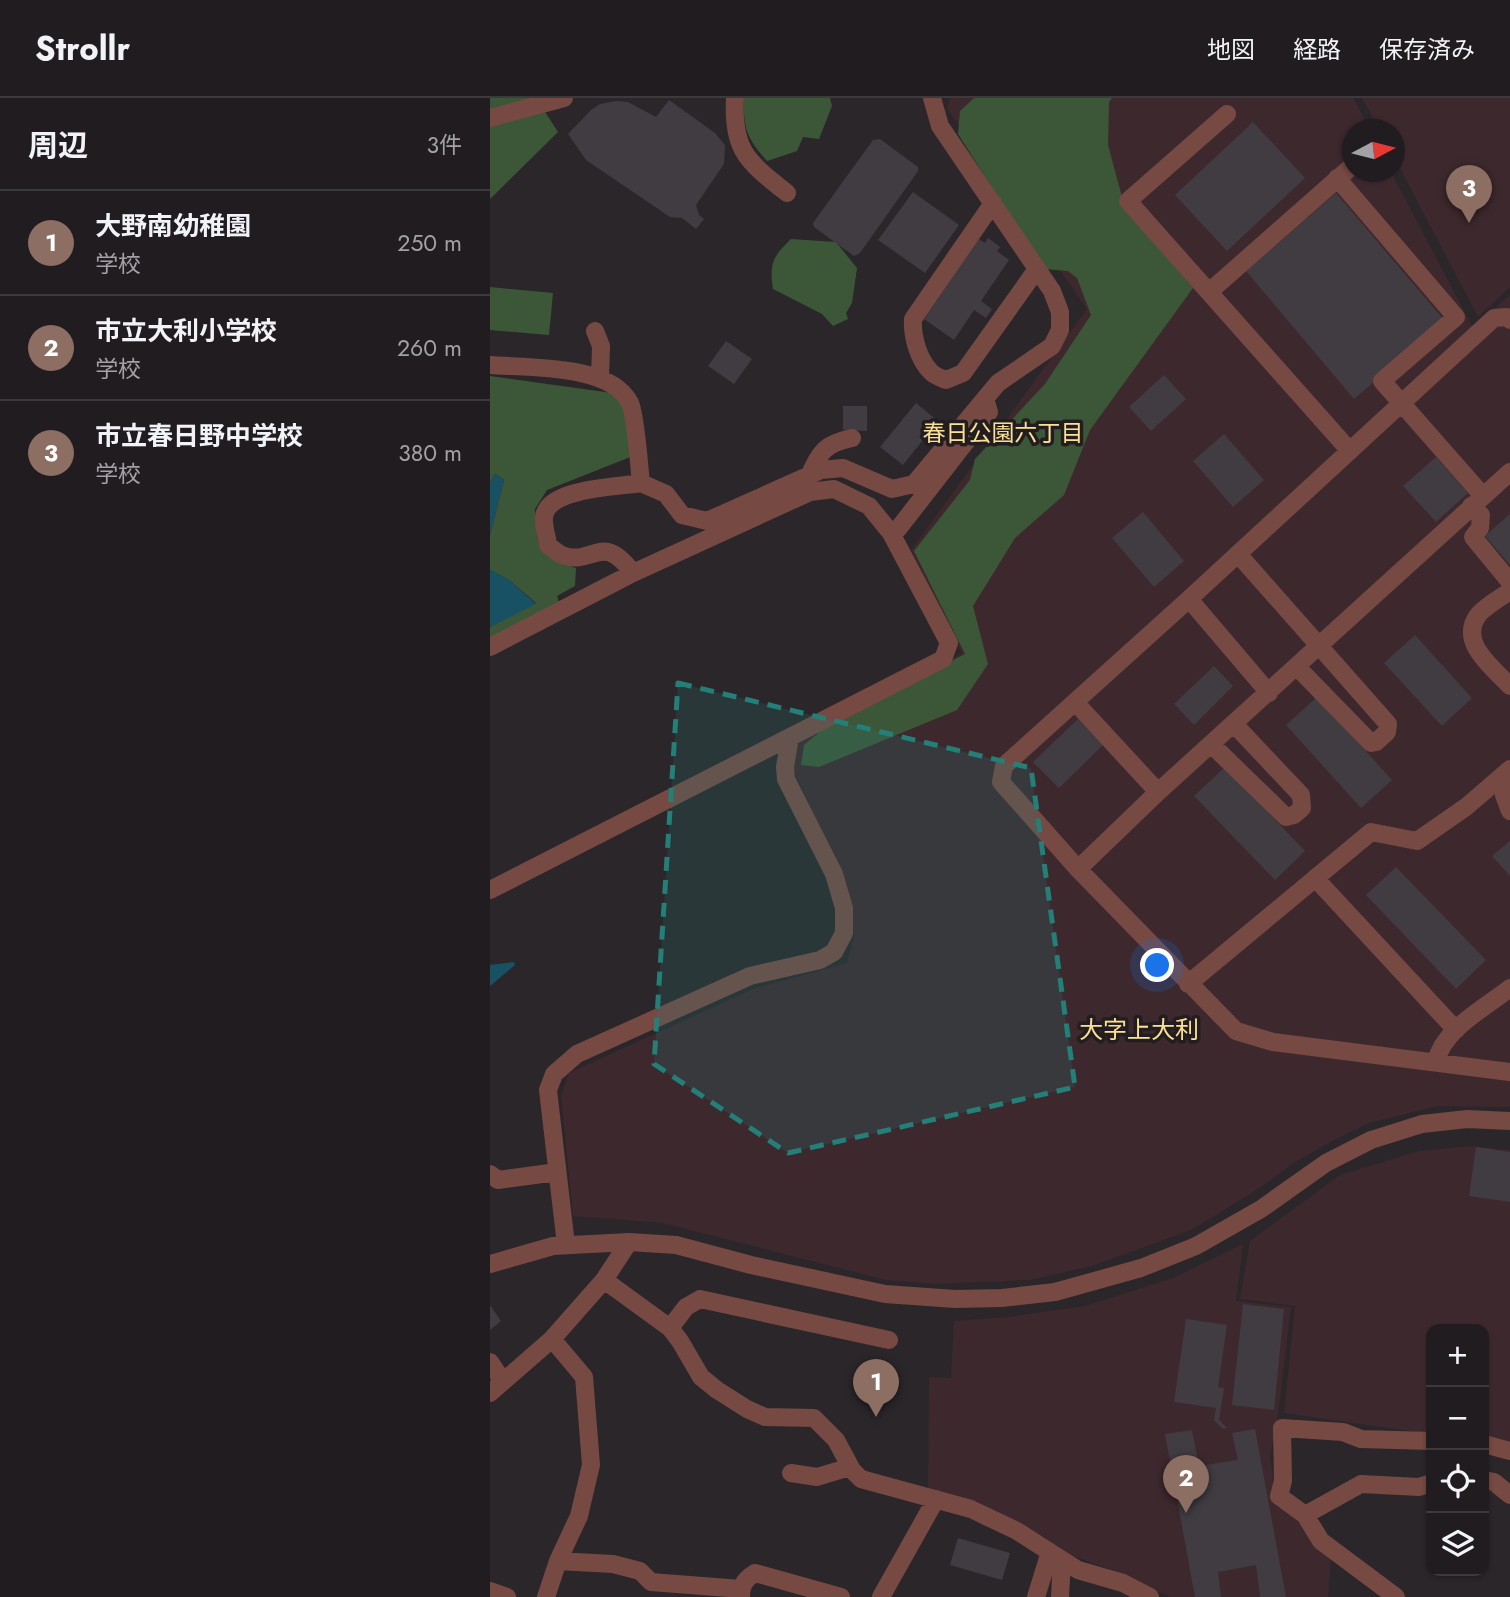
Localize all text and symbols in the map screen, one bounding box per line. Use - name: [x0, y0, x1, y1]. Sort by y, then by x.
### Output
- text: Strollr: [35, 25, 130, 72]
- text: 地図: [1207, 32, 1255, 67]
- text: 経路: [1293, 32, 1341, 67]
- text: 保存済み: [1379, 32, 1475, 67]
- north arrow: [1342, 119, 1405, 182]
- text: 周辺: [28, 124, 88, 167]
- text: 3件: [426, 128, 462, 162]
- pin: 3: [1446, 165, 1492, 223]
- text: 大野南幼稚園: [95, 207, 251, 245]
- text: 1: [45, 226, 57, 260]
- text: 250 m: [397, 226, 462, 260]
- text: 学校: [95, 247, 141, 281]
- text: 市立大利小学校: [95, 312, 277, 350]
- text: 2: [43, 331, 59, 365]
- text: 260 m: [397, 331, 462, 365]
- text: 学校: [95, 352, 141, 386]
- district label: 春日公園六丁目: [923, 416, 1084, 450]
- text: 市立春日野中学校: [95, 417, 303, 455]
- text: 3: [44, 436, 58, 470]
- text: 380 m: [398, 436, 462, 470]
- text: 学校: [95, 457, 141, 491]
- your location: [1140, 948, 1174, 982]
- district label: 大字上大利: [1079, 1012, 1199, 1047]
- map controls: [1426, 1324, 1489, 1576]
- button: +: [1426, 1324, 1489, 1387]
- pin: 1: [853, 1359, 899, 1417]
- button: −: [1426, 1387, 1489, 1450]
- button: locate: [1426, 1450, 1489, 1513]
- pin: 2: [1163, 1455, 1209, 1513]
- button: layers: [1426, 1513, 1489, 1576]

